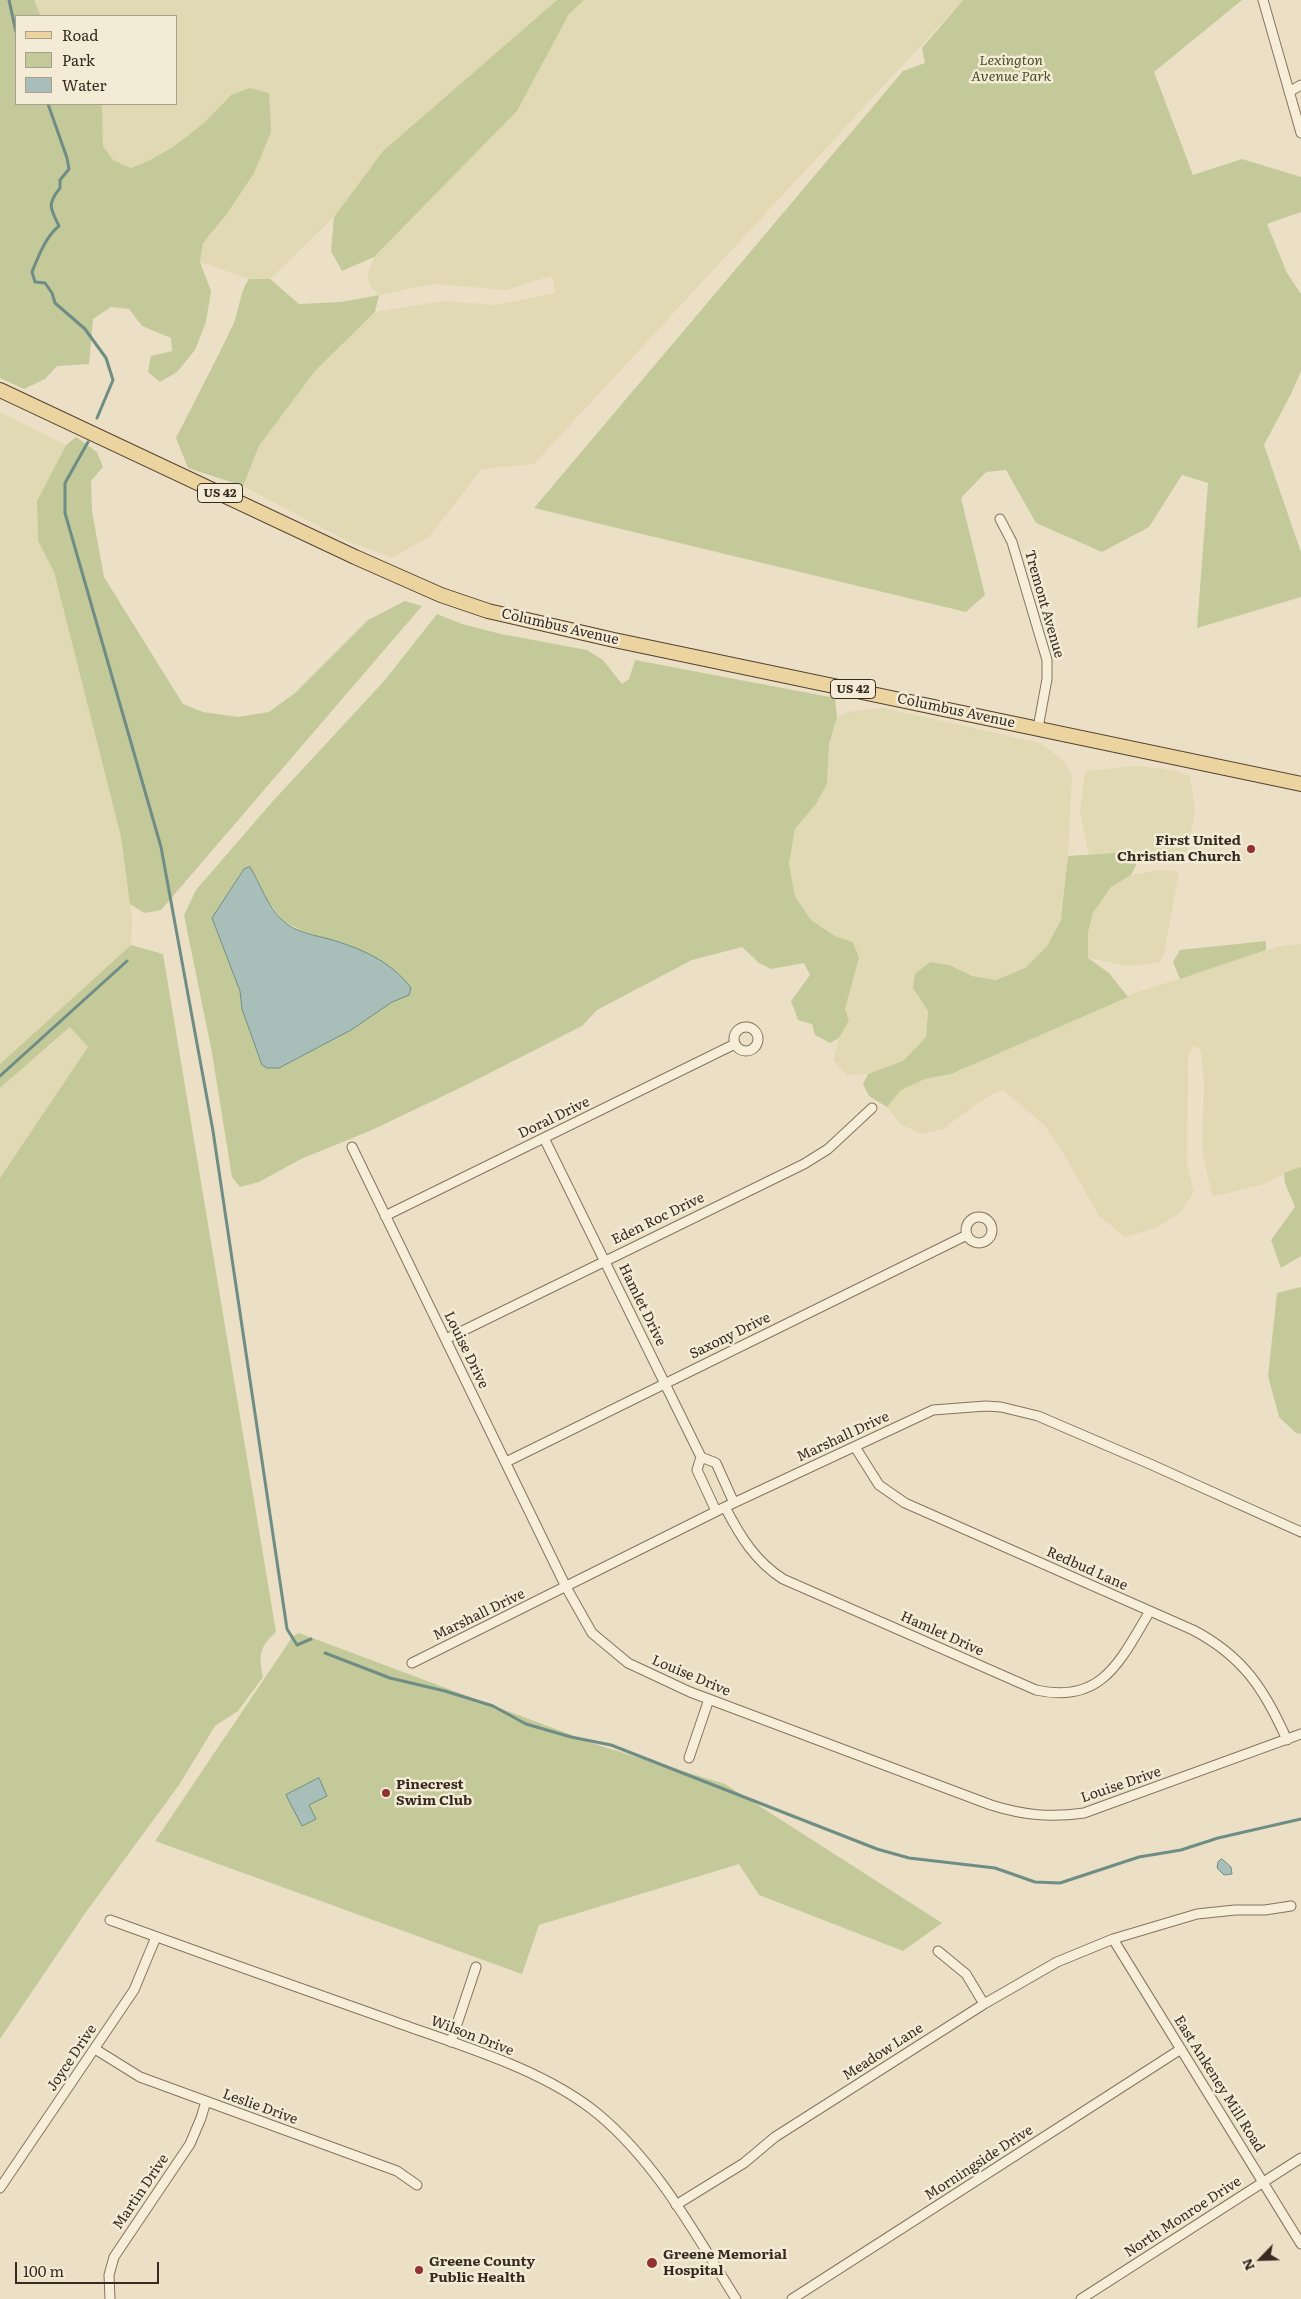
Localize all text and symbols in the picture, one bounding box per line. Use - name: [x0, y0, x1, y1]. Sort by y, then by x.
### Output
- legend: [15, 15, 178, 105]
- text: Road: [62, 23, 98, 46]
- text: Park: [62, 48, 95, 71]
- park label: Lexington Avenue Park: [971, 53, 1051, 85]
- text: Water: [62, 73, 107, 96]
- road number: US 42: [198, 483, 242, 502]
- street label: Tremont Avenue: [1021, 548, 1067, 660]
- street label: Columbus Avenue: [500, 605, 620, 649]
- road number: US 42: [830, 680, 876, 699]
- street label: Columbus Avenue: [896, 690, 1016, 732]
- place label: First United Christian Church: [1117, 833, 1241, 866]
- marker: First United Christian Church: [1245, 843, 1257, 855]
- street label: Doral Drive: [516, 1094, 592, 1142]
- street label: Eden Roc Drive: [609, 1189, 707, 1249]
- street label: Hamlet Drive: [615, 1261, 669, 1349]
- street label: Louise Drive: [440, 1309, 492, 1391]
- street label: Saxony Drive: [687, 1309, 773, 1363]
- street label: Marshall Drive: [794, 1408, 892, 1466]
- street label: Redbud Lane: [1044, 1544, 1130, 1594]
- street label: Marshall Drive: [430, 1586, 528, 1644]
- street label: Hamlet Drive: [898, 1608, 986, 1660]
- street label: Louise Drive: [649, 1652, 733, 1700]
- street label: Louise Drive: [1079, 1763, 1163, 1807]
- place label: Pinecrest Swim Club: [396, 1777, 472, 1810]
- marker: Pinecrest Swim Club: [380, 1787, 392, 1799]
- street label: Wilson Drive: [428, 2012, 516, 2060]
- street label: East Ankeney Mill Road: [1170, 2013, 1268, 2155]
- street label: Meadow Lane: [840, 2020, 926, 2084]
- street label: Joyce Drive: [44, 2022, 100, 2094]
- street label: Leslie Drive: [220, 2086, 300, 2128]
- street label: Morningside Drive: [922, 2122, 1036, 2204]
- street label: Martin Drive: [110, 2151, 172, 2233]
- street label: North Monroe Drive: [1121, 2173, 1245, 2261]
- north arrow: [1236, 2234, 1286, 2284]
- place label: Greene Memorial Hospital: [663, 2247, 787, 2280]
- scale bar: [18, 2252, 161, 2284]
- place label: Greene County Public Health: [429, 2254, 535, 2286]
- marker: Greene Memorial Hospital: [645, 2256, 659, 2270]
- text: N: [1236, 2256, 1259, 2275]
- text: 100 m: [23, 2259, 64, 2282]
- marker: Greene County Public Health: [413, 2264, 425, 2276]

